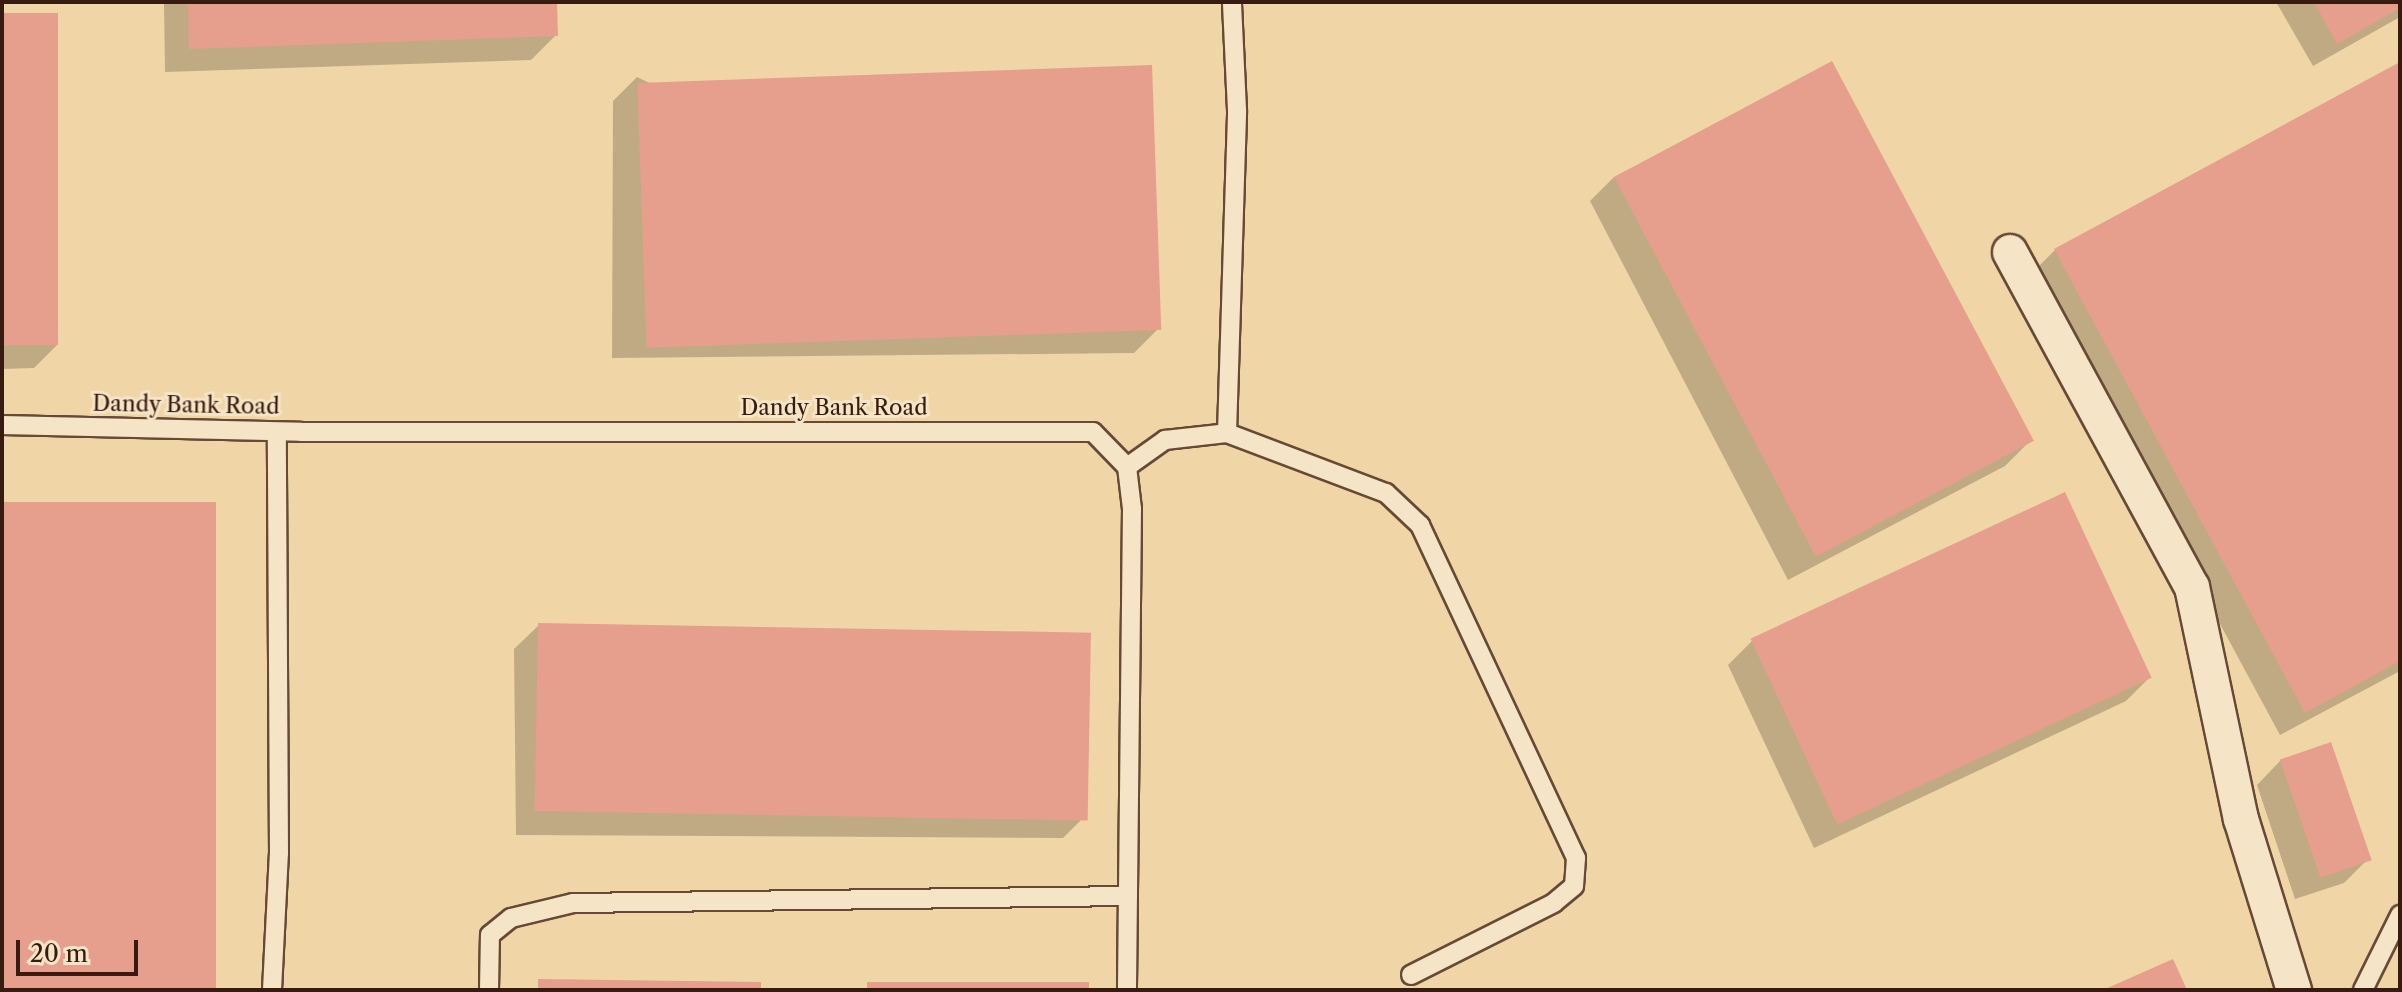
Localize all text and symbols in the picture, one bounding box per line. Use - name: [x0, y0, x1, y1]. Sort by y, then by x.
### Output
- street label: Dandy Bank Road: [92, 390, 280, 420]
- street label: Dandy Bank Road: [740, 395, 928, 421]
- scale bar: [20, 924, 142, 974]
- text: 20 m: [30, 939, 88, 968]

